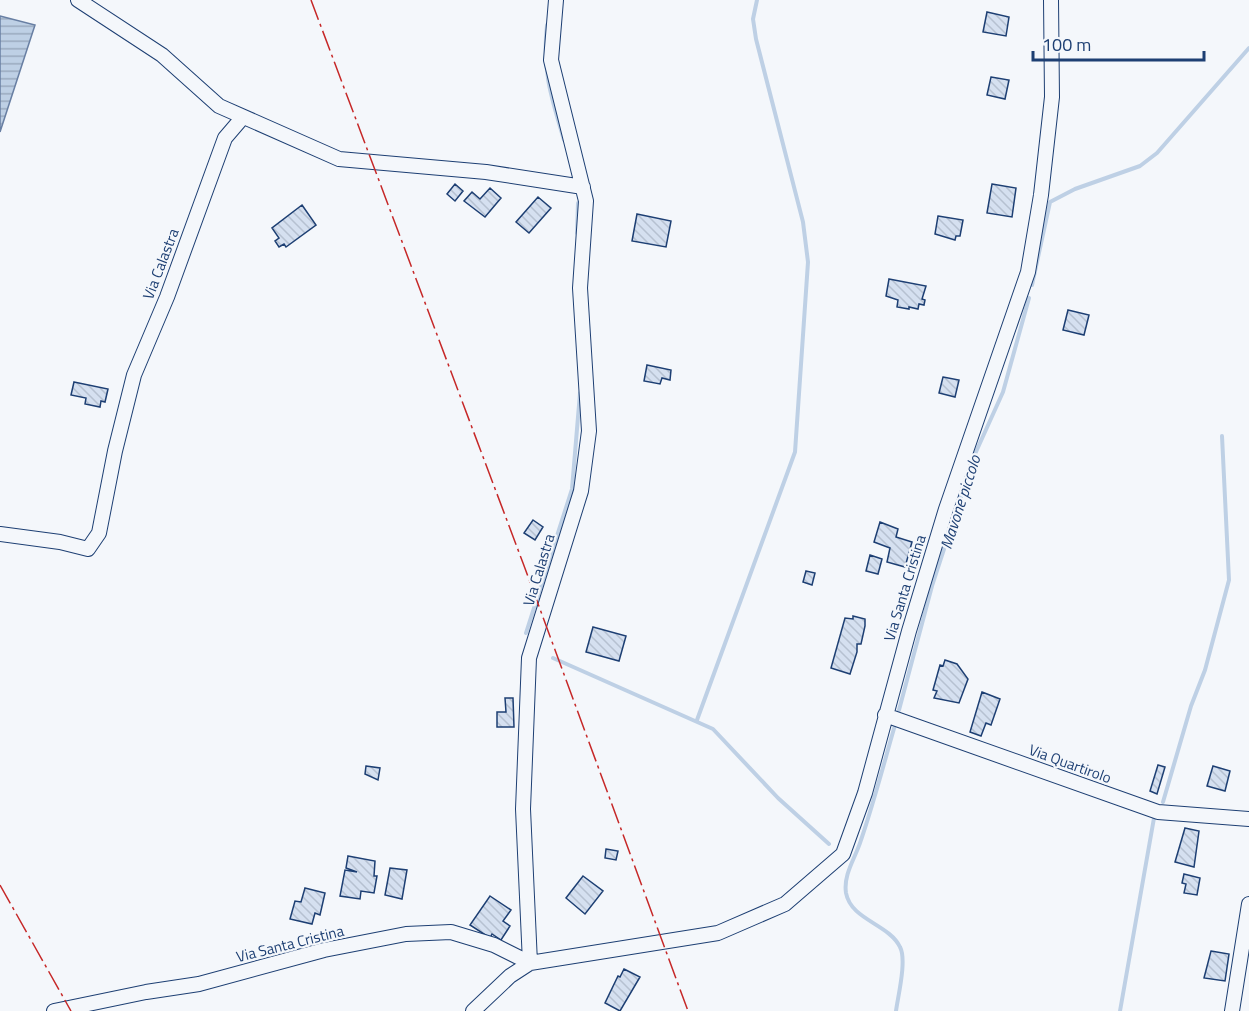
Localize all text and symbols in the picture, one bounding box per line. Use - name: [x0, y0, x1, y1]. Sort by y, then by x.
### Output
- scale bar: [1033, 24, 1204, 62]
- text: 100 m: [1042, 31, 1091, 58]
- street label: Via Calastra: [136, 225, 185, 303]
- water label: Mavone piccolo: [934, 451, 987, 552]
- street label: Via Calastra: [517, 530, 561, 609]
- street label: Via Santa Cristina: [877, 531, 932, 644]
- street label: Via Quartirolo: [1026, 738, 1115, 789]
- street label: Via Santa Cristina: [234, 919, 347, 968]

